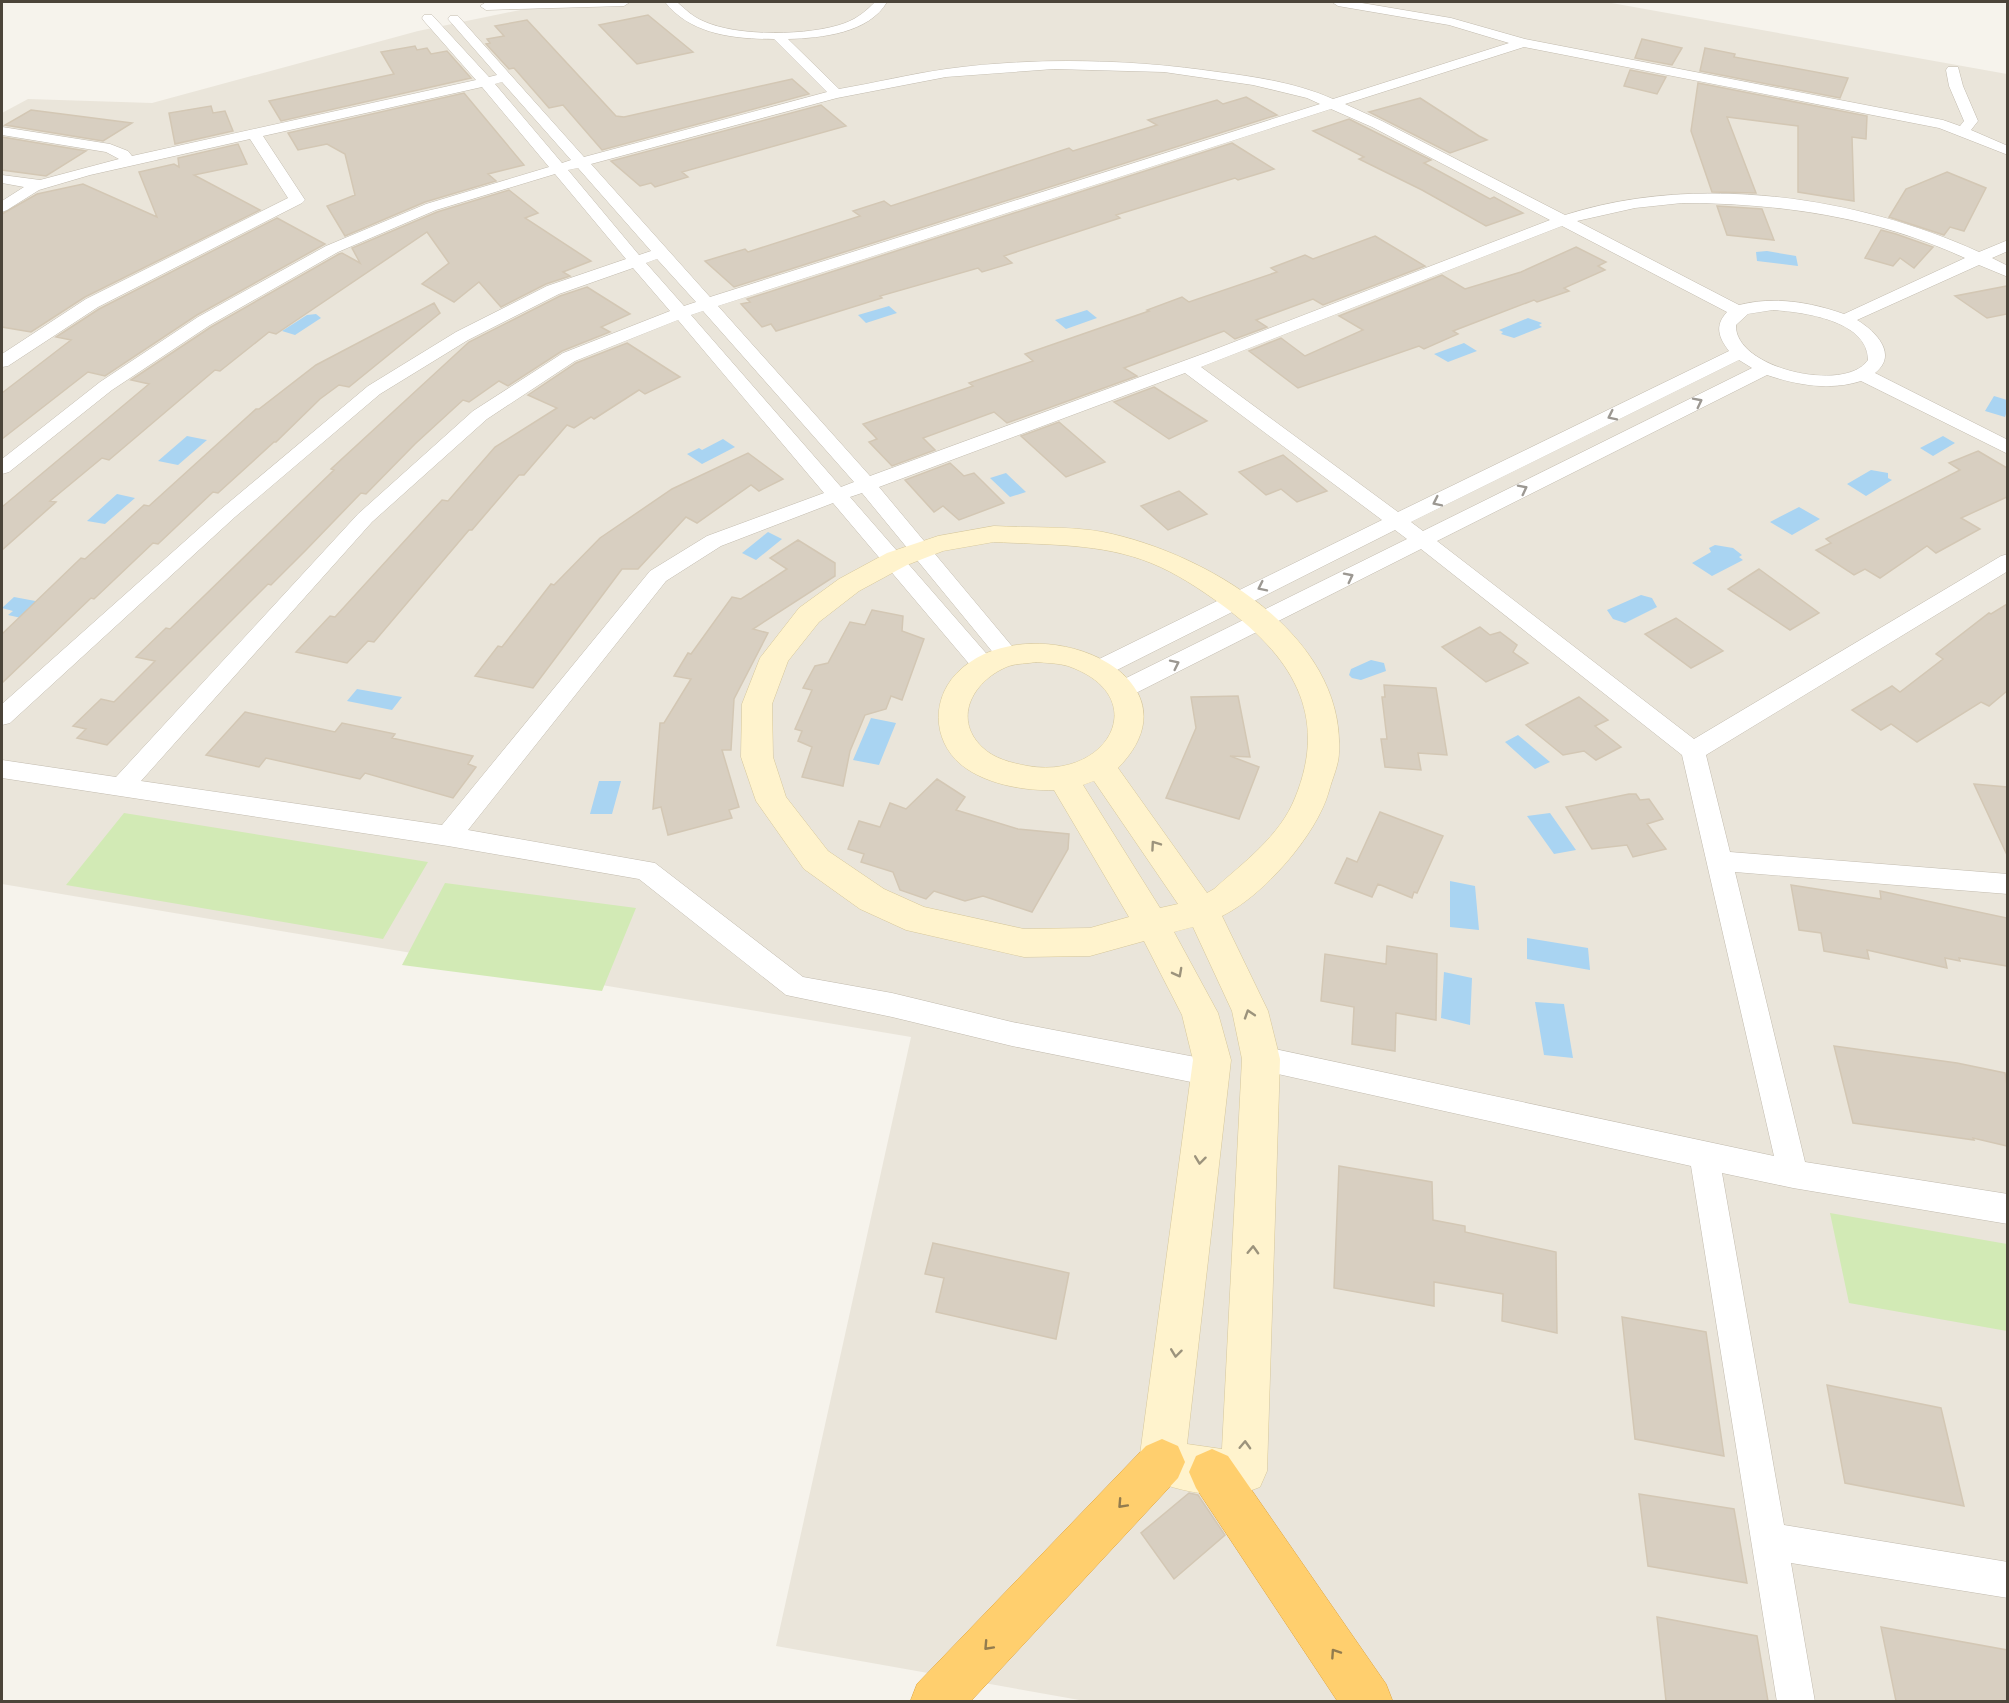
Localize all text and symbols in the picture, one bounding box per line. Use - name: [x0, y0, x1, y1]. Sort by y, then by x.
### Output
- one-way arrow: [1691, 398, 1702, 410]
- one-way arrow: [1608, 409, 1619, 420]
- one-way arrow: [1517, 485, 1528, 497]
- one-way arrow: [1433, 495, 1444, 507]
- one-way arrow: [1343, 573, 1353, 584]
- one-way arrow: [1257, 580, 1268, 592]
- one-way arrow: [1168, 660, 1179, 672]
- one-way arrow: [1151, 840, 1162, 851]
- one-way arrow: [1171, 966, 1182, 977]
- one-way arrow: [1244, 1009, 1257, 1020]
- one-way arrow: [1195, 1155, 1207, 1164]
- one-way arrow: [1246, 1245, 1259, 1254]
- one-way arrow: [1170, 1349, 1183, 1358]
- one-way arrow: [1238, 1440, 1251, 1449]
- one-way arrow: [1118, 1498, 1129, 1508]
- one-way arrow: [984, 1639, 995, 1650]
- one-way arrow: [1331, 1649, 1342, 1660]

